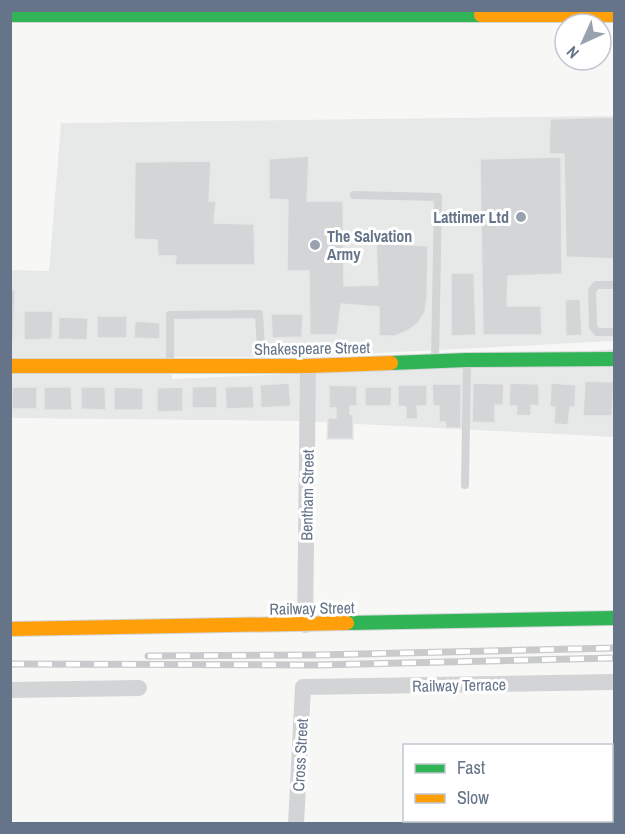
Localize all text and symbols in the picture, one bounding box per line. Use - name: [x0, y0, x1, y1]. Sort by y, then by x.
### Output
- north arrow: [553, 12, 613, 72]
- text: N: [561, 41, 584, 64]
- place label: Lattimer Ltd: [433, 206, 509, 228]
- marker: Lattimer Ltd: [514, 210, 528, 224]
- place label: The Salvation Army: [327, 225, 412, 265]
- marker: The Salvation Army: [308, 238, 322, 252]
- street label: Shakespeare Street: [254, 336, 371, 360]
- street label: Bentham Street: [295, 449, 319, 541]
- street label: Railway Street: [269, 596, 355, 620]
- street label: Railway Terrace: [412, 673, 506, 697]
- street label: Cross Street: [287, 718, 313, 792]
- legend: [403, 744, 613, 822]
- text: Fast: [457, 755, 485, 780]
- text: Slow: [457, 785, 489, 810]

